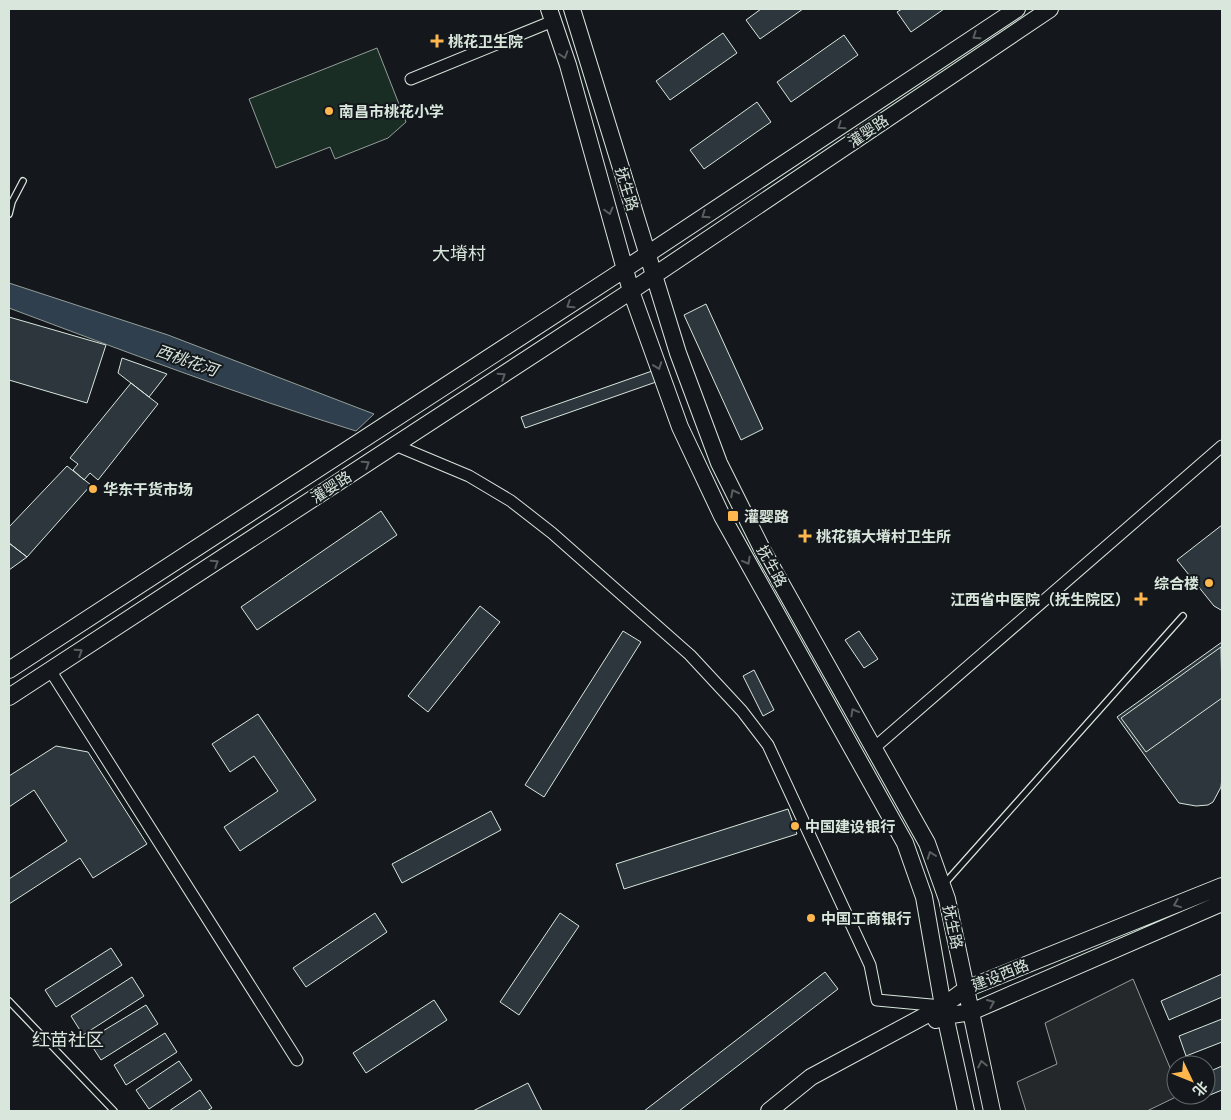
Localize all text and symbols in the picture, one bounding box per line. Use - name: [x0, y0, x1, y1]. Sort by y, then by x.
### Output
- one-way arrow: [972, 30, 982, 39]
- place label: 桃花卫生院: [448, 32, 523, 51]
- marker: 桃花卫生院: [430, 34, 444, 48]
- one-way arrow: [559, 50, 569, 59]
- place label: 南昌市桃花小学: [339, 102, 444, 121]
- marker: 南昌市桃花小学: [323, 105, 335, 117]
- street label: 灌婴路: [844, 111, 892, 151]
- one-way arrow: [837, 119, 846, 129]
- street label: 抚生路: [611, 165, 643, 213]
- one-way arrow: [603, 207, 614, 216]
- one-way arrow: [701, 209, 710, 219]
- district label: 大塉村: [432, 242, 486, 265]
- one-way arrow: [566, 299, 575, 308]
- water label: 西桃花河: [153, 340, 223, 381]
- one-way arrow: [652, 361, 662, 370]
- one-way arrow: [496, 372, 505, 382]
- one-way arrow: [360, 461, 369, 471]
- street label: 灌婴路: [307, 467, 355, 507]
- place label: 华东干货市场: [103, 480, 193, 499]
- marker: 华东干货市场: [87, 483, 99, 495]
- one-way arrow: [730, 489, 740, 498]
- place label: 灌婴路: [744, 507, 789, 526]
- marker: 灌婴路: [726, 509, 740, 523]
- place label: 桃花镇大塉村卫生所: [816, 527, 951, 546]
- marker: 桃花镇大塉村卫生所: [798, 529, 812, 543]
- street label: 抚生路: [753, 542, 791, 590]
- one-way arrow: [741, 556, 751, 565]
- one-way arrow: [209, 560, 219, 569]
- place label: 综合楼: [1154, 574, 1199, 593]
- marker: 综合楼: [1203, 577, 1215, 589]
- place label: 江西省中医院（抚生院区）: [950, 590, 1130, 609]
- marker: 江西省中医院（抚生院区）: [1134, 592, 1148, 606]
- one-way arrow: [74, 648, 83, 658]
- one-way arrow: [850, 709, 860, 718]
- place label: 中国建设银行: [805, 817, 895, 836]
- marker: 中国建设银行: [789, 820, 801, 832]
- one-way arrow: [927, 851, 937, 860]
- one-way arrow: [1173, 898, 1182, 909]
- street label: 抚生路: [939, 903, 967, 951]
- place label: 中国工商银行: [821, 909, 911, 928]
- marker: 中国工商银行: [805, 912, 817, 924]
- street label: 建设西路: [969, 955, 1031, 995]
- one-way arrow: [986, 999, 995, 1010]
- district label: 红苗社区: [32, 1028, 104, 1051]
- north arrow: [1166, 1055, 1216, 1105]
- one-way arrow: [977, 1059, 988, 1068]
- text: 北: [1189, 1078, 1212, 1100]

